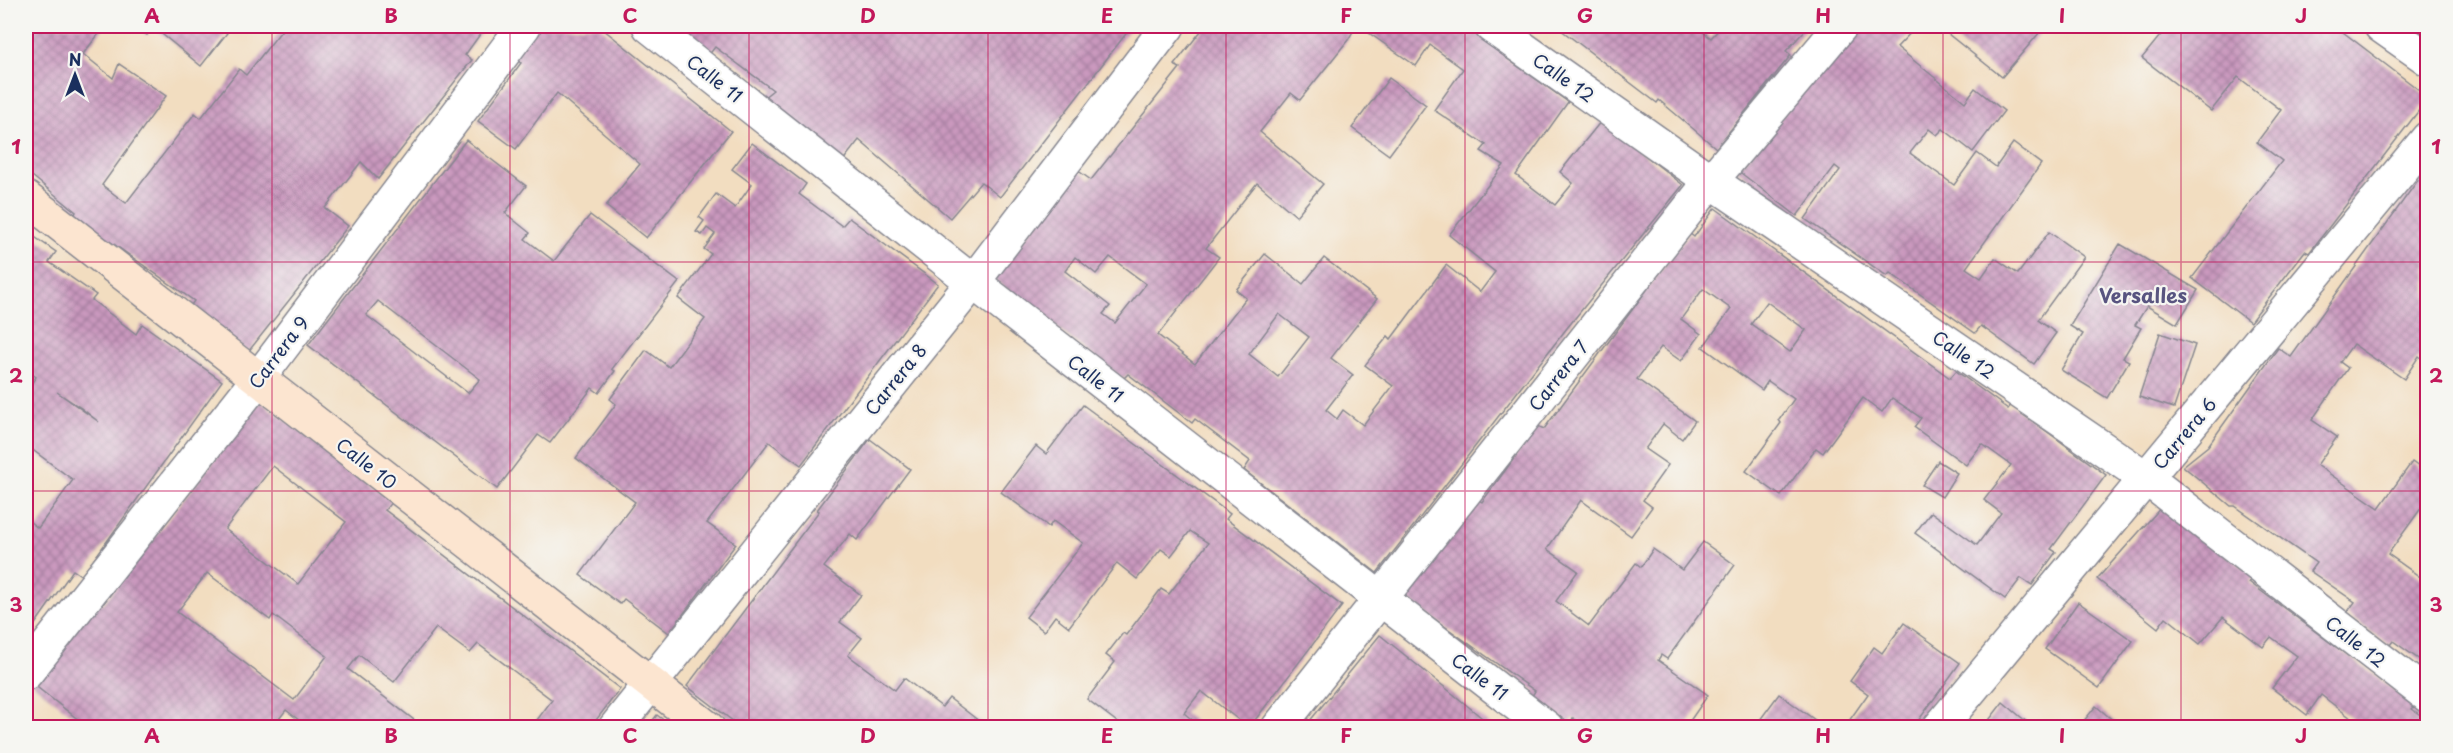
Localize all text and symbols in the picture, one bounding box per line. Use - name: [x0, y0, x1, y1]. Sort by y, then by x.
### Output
- text: A: [144, 0, 160, 30]
- text: B: [384, 0, 398, 30]
- text: C: [622, 0, 638, 30]
- text: D: [860, 0, 876, 30]
- text: E: [1101, 0, 1113, 30]
- text: F: [1340, 0, 1352, 30]
- text: G: [1577, 0, 1593, 30]
- text: H: [1815, 0, 1831, 30]
- text: I: [2059, 0, 2065, 30]
- text: J: [2295, 0, 2307, 30]
- north arrow: [45, 45, 105, 105]
- street label: Calle 12: [1527, 46, 1601, 108]
- text: N: [69, 47, 81, 71]
- street label: Calle 11: [681, 47, 749, 109]
- text: 1: [11, 131, 21, 161]
- text: 1: [2431, 131, 2441, 161]
- district label: Versalles: [2099, 280, 2188, 310]
- street label: Carrera 9: [242, 310, 314, 394]
- street label: Calle 12: [1927, 323, 2001, 385]
- street label: Carrera 7: [1522, 334, 1594, 416]
- street label: Carrera 8: [858, 337, 932, 421]
- street label: Calle 11: [1062, 347, 1130, 409]
- text: 2: [9, 360, 23, 390]
- text: 2: [2429, 360, 2443, 390]
- street label: Carrera 6: [2146, 391, 2222, 475]
- street label: Calle 10: [331, 431, 403, 495]
- text: 3: [9, 589, 23, 619]
- text: 3: [2429, 589, 2443, 619]
- street label: Calle 12: [2320, 609, 2392, 673]
- street label: Calle 11: [1446, 646, 1514, 706]
- text: A: [144, 720, 160, 750]
- text: B: [384, 720, 398, 750]
- text: C: [622, 720, 638, 750]
- text: D: [860, 720, 876, 750]
- text: E: [1101, 720, 1113, 750]
- text: F: [1340, 720, 1352, 750]
- text: G: [1577, 720, 1593, 750]
- text: H: [1815, 720, 1831, 750]
- text: I: [2059, 720, 2065, 750]
- text: J: [2295, 720, 2307, 750]

